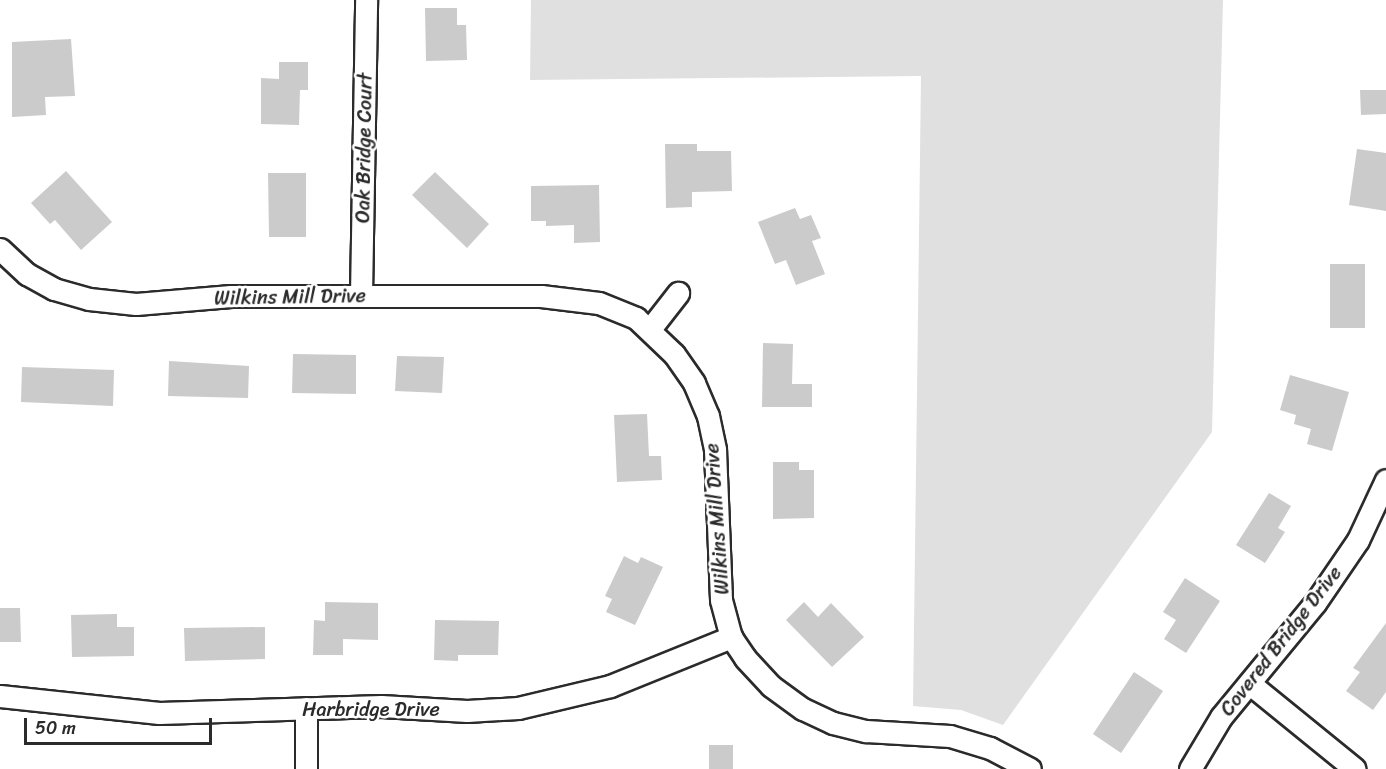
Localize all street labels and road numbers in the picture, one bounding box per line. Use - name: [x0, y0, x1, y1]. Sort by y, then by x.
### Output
- street label: Oak Bridge Court: [351, 72, 377, 224]
- street label: Wilkins Mill Drive: [214, 284, 366, 310]
- street label: Wilkins Mill Drive: [700, 442, 734, 596]
- street label: Covered Bridge Drive: [1215, 561, 1347, 721]
- street label: Harbridge Drive: [302, 697, 440, 721]

